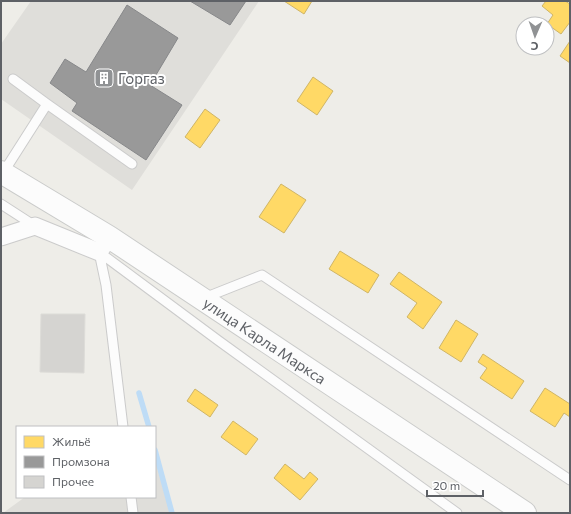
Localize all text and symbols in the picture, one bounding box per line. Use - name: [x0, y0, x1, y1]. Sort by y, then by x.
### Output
- north arrow: [515, 16, 555, 56]
- text: С: [530, 40, 539, 53]
- building icon: Горгаз: [93, 67, 115, 89]
- place label: Горгаз: [118, 69, 165, 87]
- street label: улица Карла Маркса: [200, 293, 330, 388]
- legend: [16, 426, 156, 498]
- text: Жильё: [52, 434, 91, 448]
- text: Промзона: [52, 454, 110, 468]
- scale bar: [427, 472, 483, 498]
- text: Прочее: [52, 474, 94, 488]
- text: 20 m: [433, 478, 460, 492]

